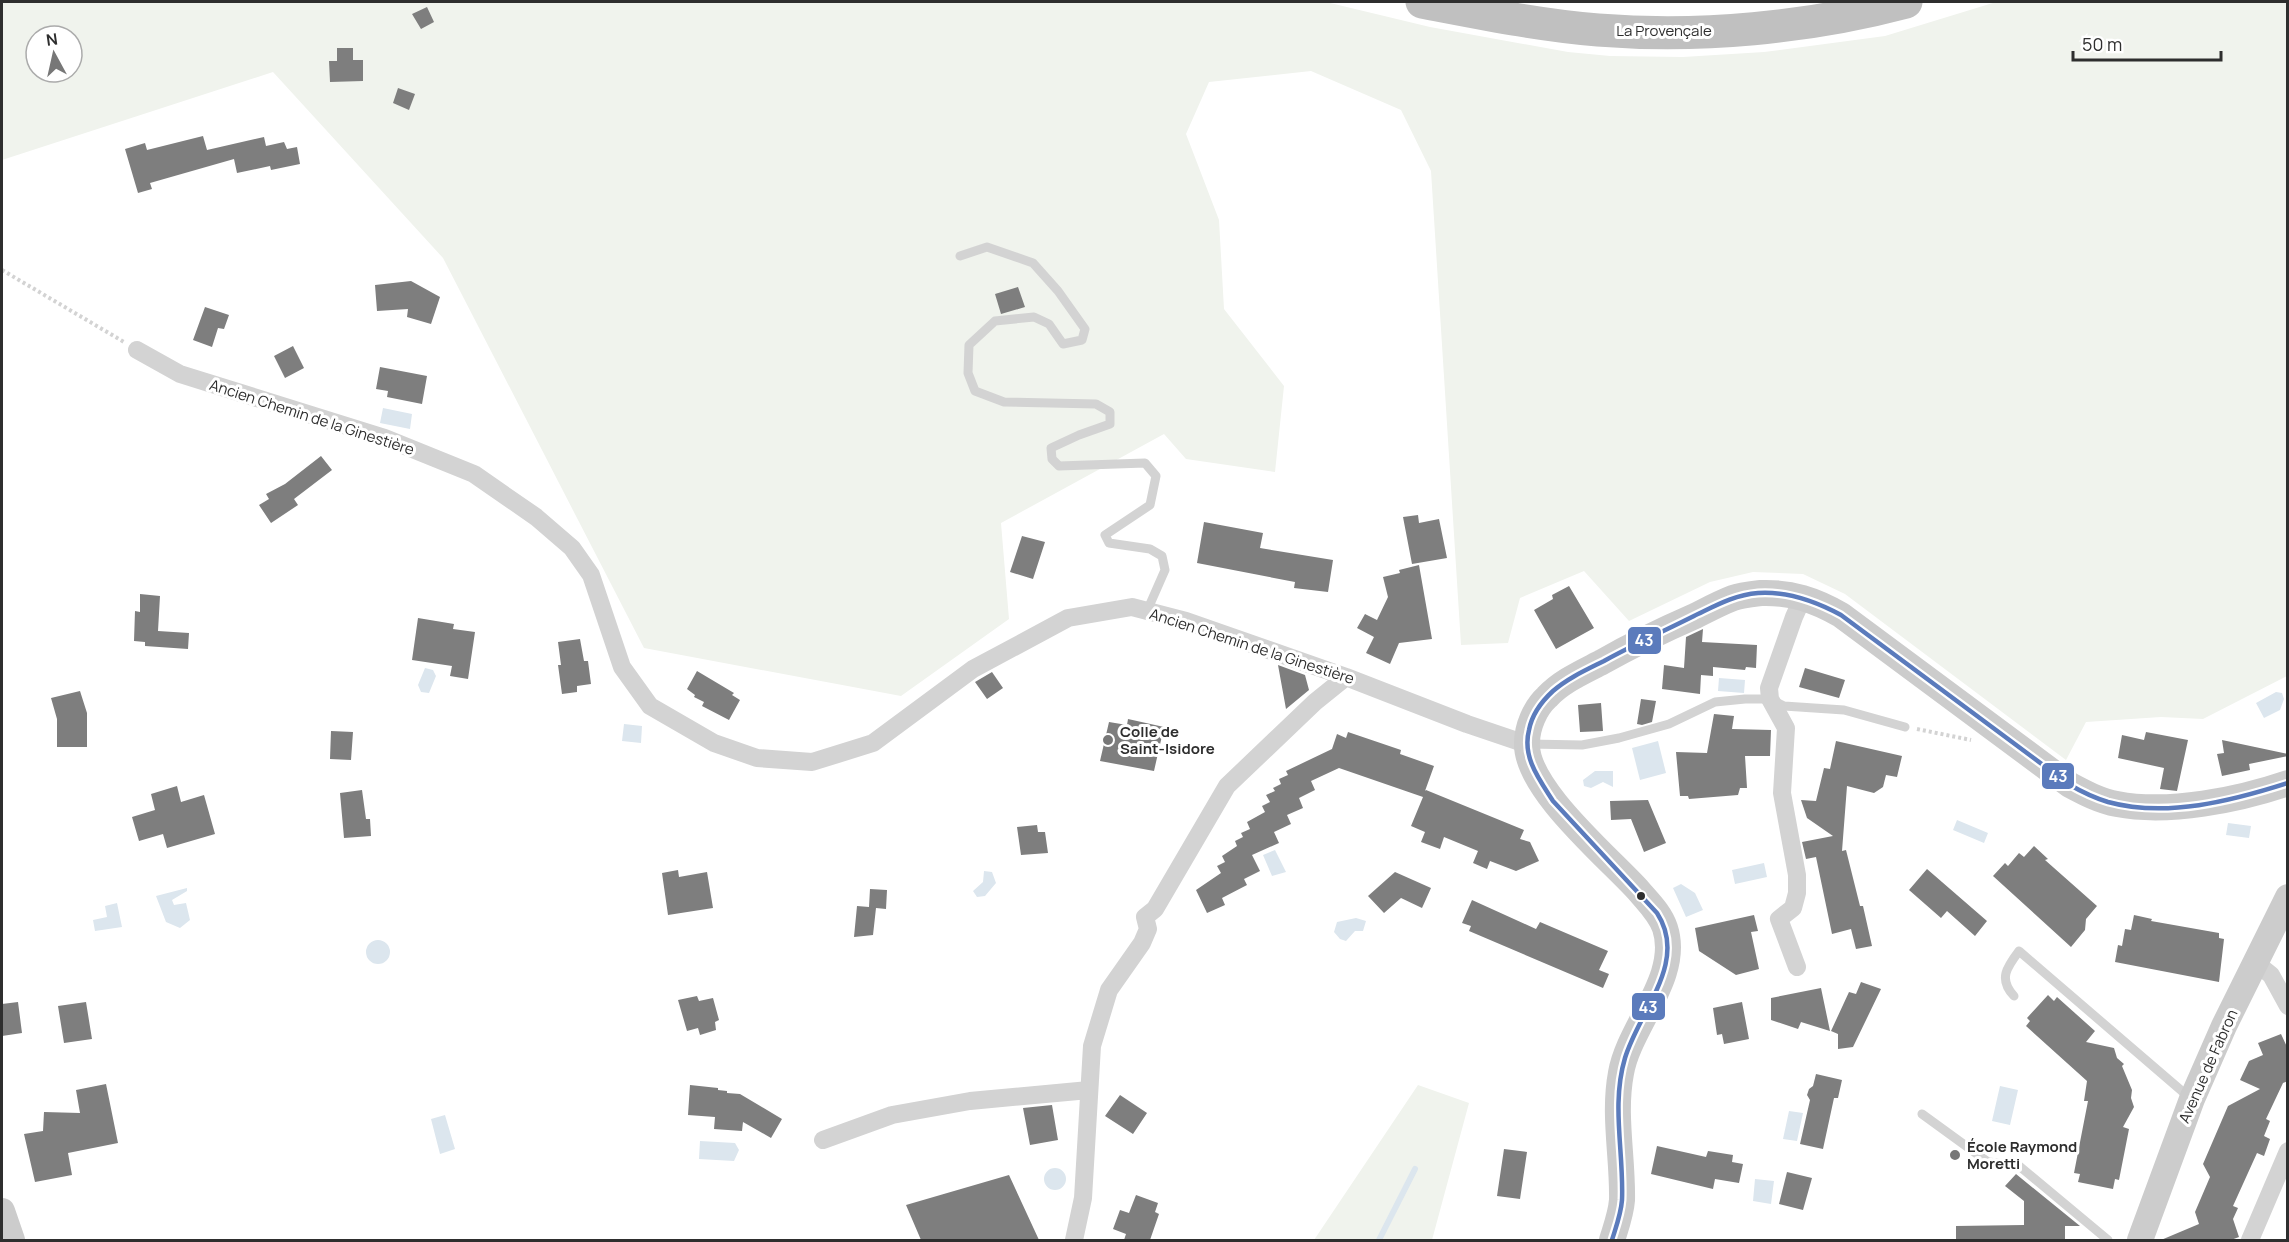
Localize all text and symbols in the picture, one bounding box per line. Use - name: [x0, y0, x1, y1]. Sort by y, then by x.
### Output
- street label: La Provençale: [1616, 20, 1712, 41]
- north arrow: [24, 24, 84, 84]
- scale bar: [2073, 24, 2222, 62]
- text: N: [45, 27, 59, 51]
- text: 50 m: [2082, 32, 2122, 56]
- street label: Ancien Chemin de la Ginestière: [207, 374, 417, 460]
- street label: Ancien Chemin de la Ginestière: [1147, 603, 1357, 689]
- line badge: 43: [1627, 626, 1662, 655]
- text: 43: [1634, 629, 1654, 651]
- place label: Colle de Saint-Isidore: [1120, 721, 1215, 759]
- marker: Colle de Saint-Isidore: [1101, 733, 1115, 747]
- line badge: 43: [2041, 762, 2075, 790]
- text: 43: [2048, 765, 2068, 787]
- unlabelled marker: [1635, 890, 1647, 902]
- line badge: 43: [1631, 992, 1666, 1021]
- text: 43: [1638, 996, 1658, 1018]
- street label: Avenue de Fabron: [2173, 1006, 2243, 1126]
- place label: École Raymond Moretti: [1967, 1136, 2077, 1174]
- marker: École Raymond Moretti: [1948, 1148, 1962, 1162]

